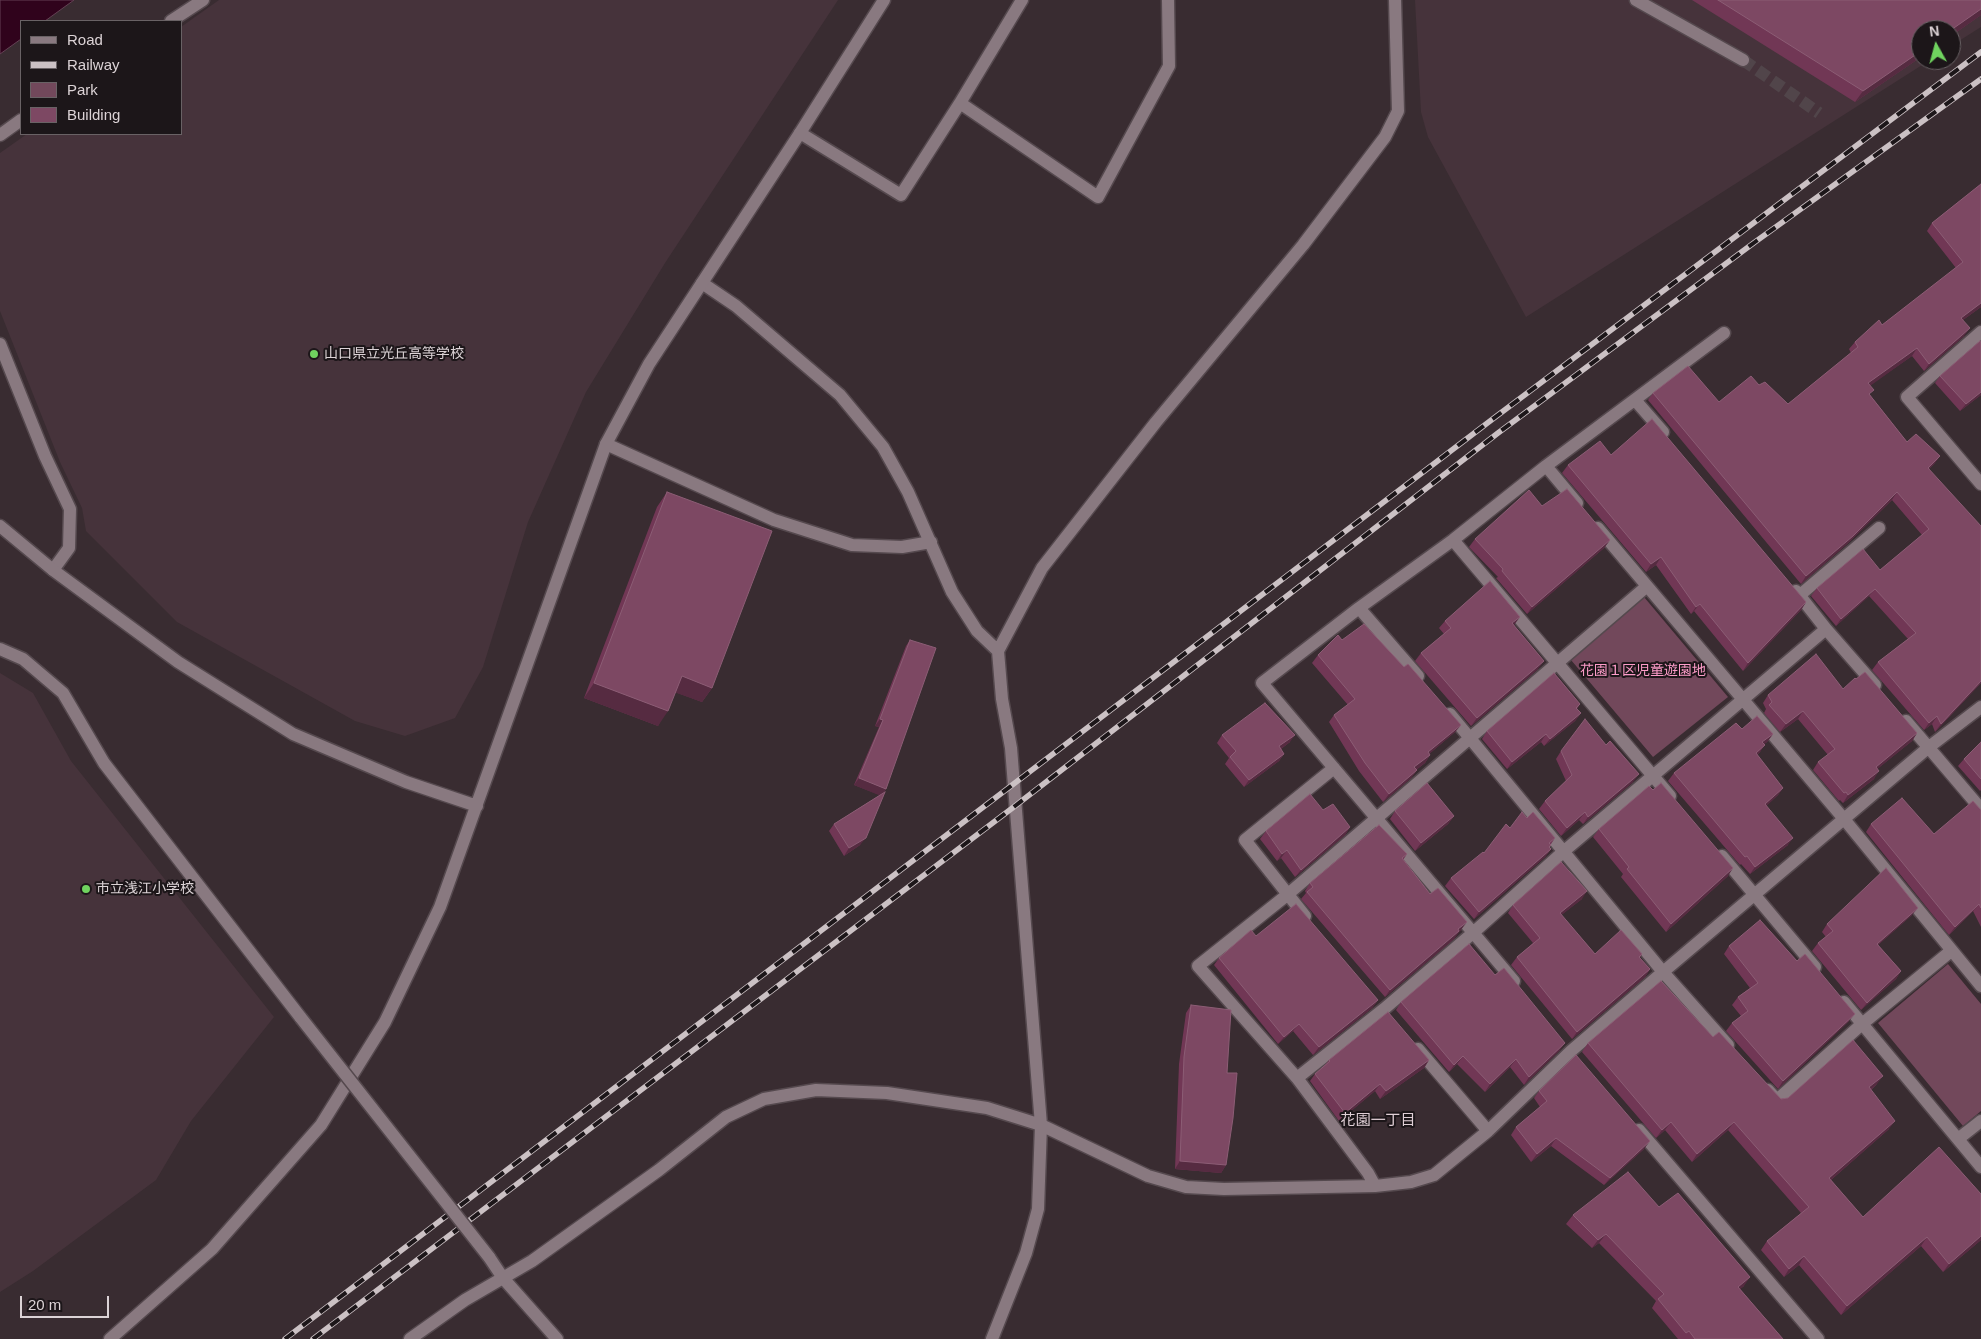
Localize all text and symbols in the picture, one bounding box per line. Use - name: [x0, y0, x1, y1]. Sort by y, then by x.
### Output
- legend: [20, 20, 182, 135]
- north arrow: [1911, 20, 1961, 70]
- text: N: [1928, 23, 1940, 40]
- text: Road: [67, 31, 103, 48]
- text: Railway: [67, 56, 120, 73]
- text: Park: [67, 81, 98, 98]
- text: Building: [67, 106, 120, 123]
- place label: 山口県立光丘高等学校: [324, 346, 464, 362]
- marker: 山口県立光丘高等学校: [308, 348, 320, 360]
- park label: 花園１区児童遊園地: [1580, 663, 1706, 679]
- place label: 市立浅江小学校: [96, 881, 194, 897]
- marker: 市立浅江小学校: [80, 883, 92, 895]
- district label: 花園一丁目: [1341, 1112, 1415, 1130]
- scale bar: [22, 1286, 111, 1318]
- text: 20 m: [28, 1296, 61, 1313]

